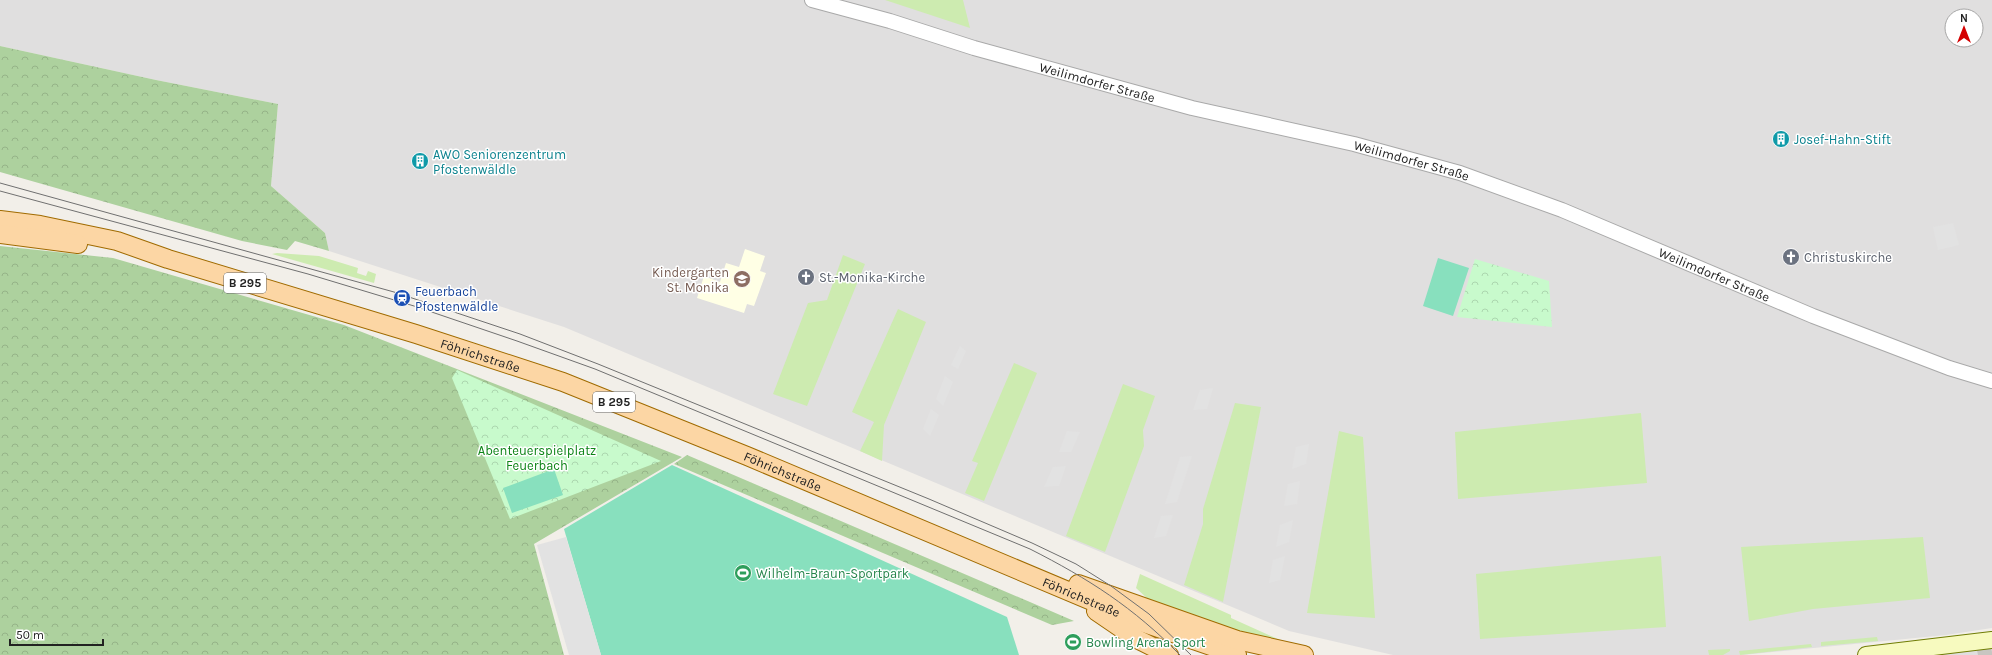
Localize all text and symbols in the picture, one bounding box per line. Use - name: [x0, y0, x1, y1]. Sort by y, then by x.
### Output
- north arrow: [1944, 8, 1984, 48]
- text: N: [1960, 12, 1968, 25]
- street label: Weilimdorfer Straße: [1038, 59, 1157, 105]
- building icon: Josef-Hahn-Stift: [1771, 129, 1791, 149]
- place label: Josef-Hahn-Stift: [1794, 132, 1891, 147]
- street label: Weilimdorfer Straße: [1352, 137, 1472, 183]
- place label: AWO Seniorenzentrum Pfostenwäldle: [433, 147, 566, 177]
- building icon: AWO Seniorenzentrum Pfostenwäldle: [410, 151, 430, 171]
- street label: Weilimdorfer Straße: [1657, 244, 1773, 305]
- church icon: Christuskirche: [1781, 247, 1801, 267]
- place label: Christuskirche: [1804, 250, 1892, 265]
- place label: Kindergarten St. Monika: [652, 265, 729, 295]
- church icon: St.-Monika-Kirche: [796, 267, 816, 287]
- school or university icon: Kindergarten St. Monika: [732, 269, 752, 289]
- place label: St.-Monika-Kirche: [819, 270, 925, 285]
- road number: B 295: [224, 273, 266, 293]
- place label: Feuerbach Pfostenwäldle: [415, 284, 499, 314]
- station icon: Feuerbach Pfostenwäldle: [392, 288, 412, 308]
- street label: Föhrichstraße: [439, 335, 523, 375]
- road number: B 295: [593, 392, 635, 412]
- park label: Abenteuerspielplatz Feuerbach: [478, 443, 596, 473]
- street label: Föhrichstraße: [742, 448, 824, 494]
- sports icon: Wilhelm-Braun-Sportpark: [733, 563, 753, 583]
- place label: Wilhelm-Braun-Sportpark: [756, 566, 909, 581]
- street label: Föhrichstraße: [1040, 574, 1123, 620]
- scale bar: [10, 621, 103, 647]
- text: 50 m: [16, 628, 44, 642]
- sports icon: Bowling Arena Sport: [1063, 632, 1083, 652]
- place label: Bowling Arena Sport: [1086, 635, 1206, 650]

